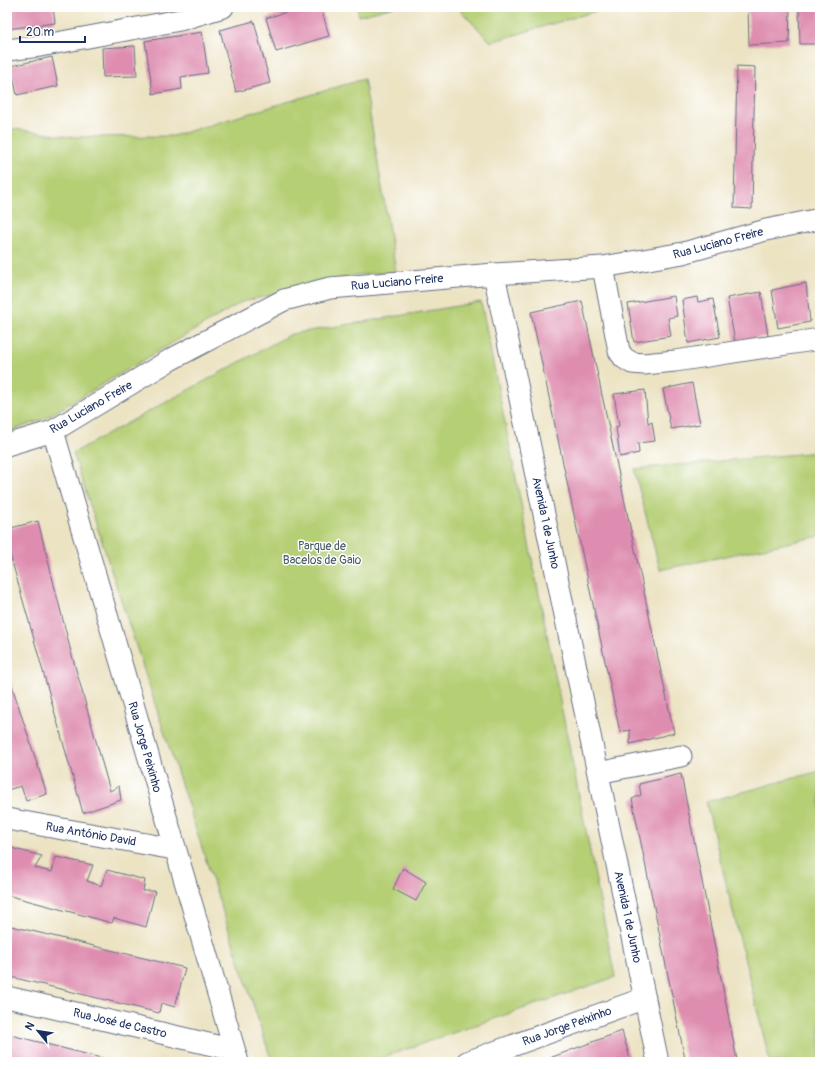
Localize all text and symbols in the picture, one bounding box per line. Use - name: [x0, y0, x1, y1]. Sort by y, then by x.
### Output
- scale bar: [20, 18, 85, 44]
- text: 20 m: [26, 25, 55, 40]
- street label: Rua Luciano Freire: [671, 224, 765, 263]
- street label: Rua Luciano Freire: [350, 271, 444, 294]
- street label: Rua Luciano Freire: [47, 378, 135, 437]
- street label: Avenida 1 de Junho: [528, 476, 563, 571]
- park label: Parque de Bacelos de Gaio: [283, 539, 362, 568]
- street label: Rua Jorge Peixinho: [124, 700, 165, 795]
- street label: Rua António David: [45, 819, 137, 850]
- street label: Avenida 1 de Junho: [610, 870, 645, 965]
- street label: Rua Jorge Peixinho: [521, 1003, 614, 1050]
- street label: Rua José de Castro: [71, 1005, 169, 1042]
- north arrow: [18, 1011, 58, 1051]
- text: N: [22, 1019, 38, 1033]

